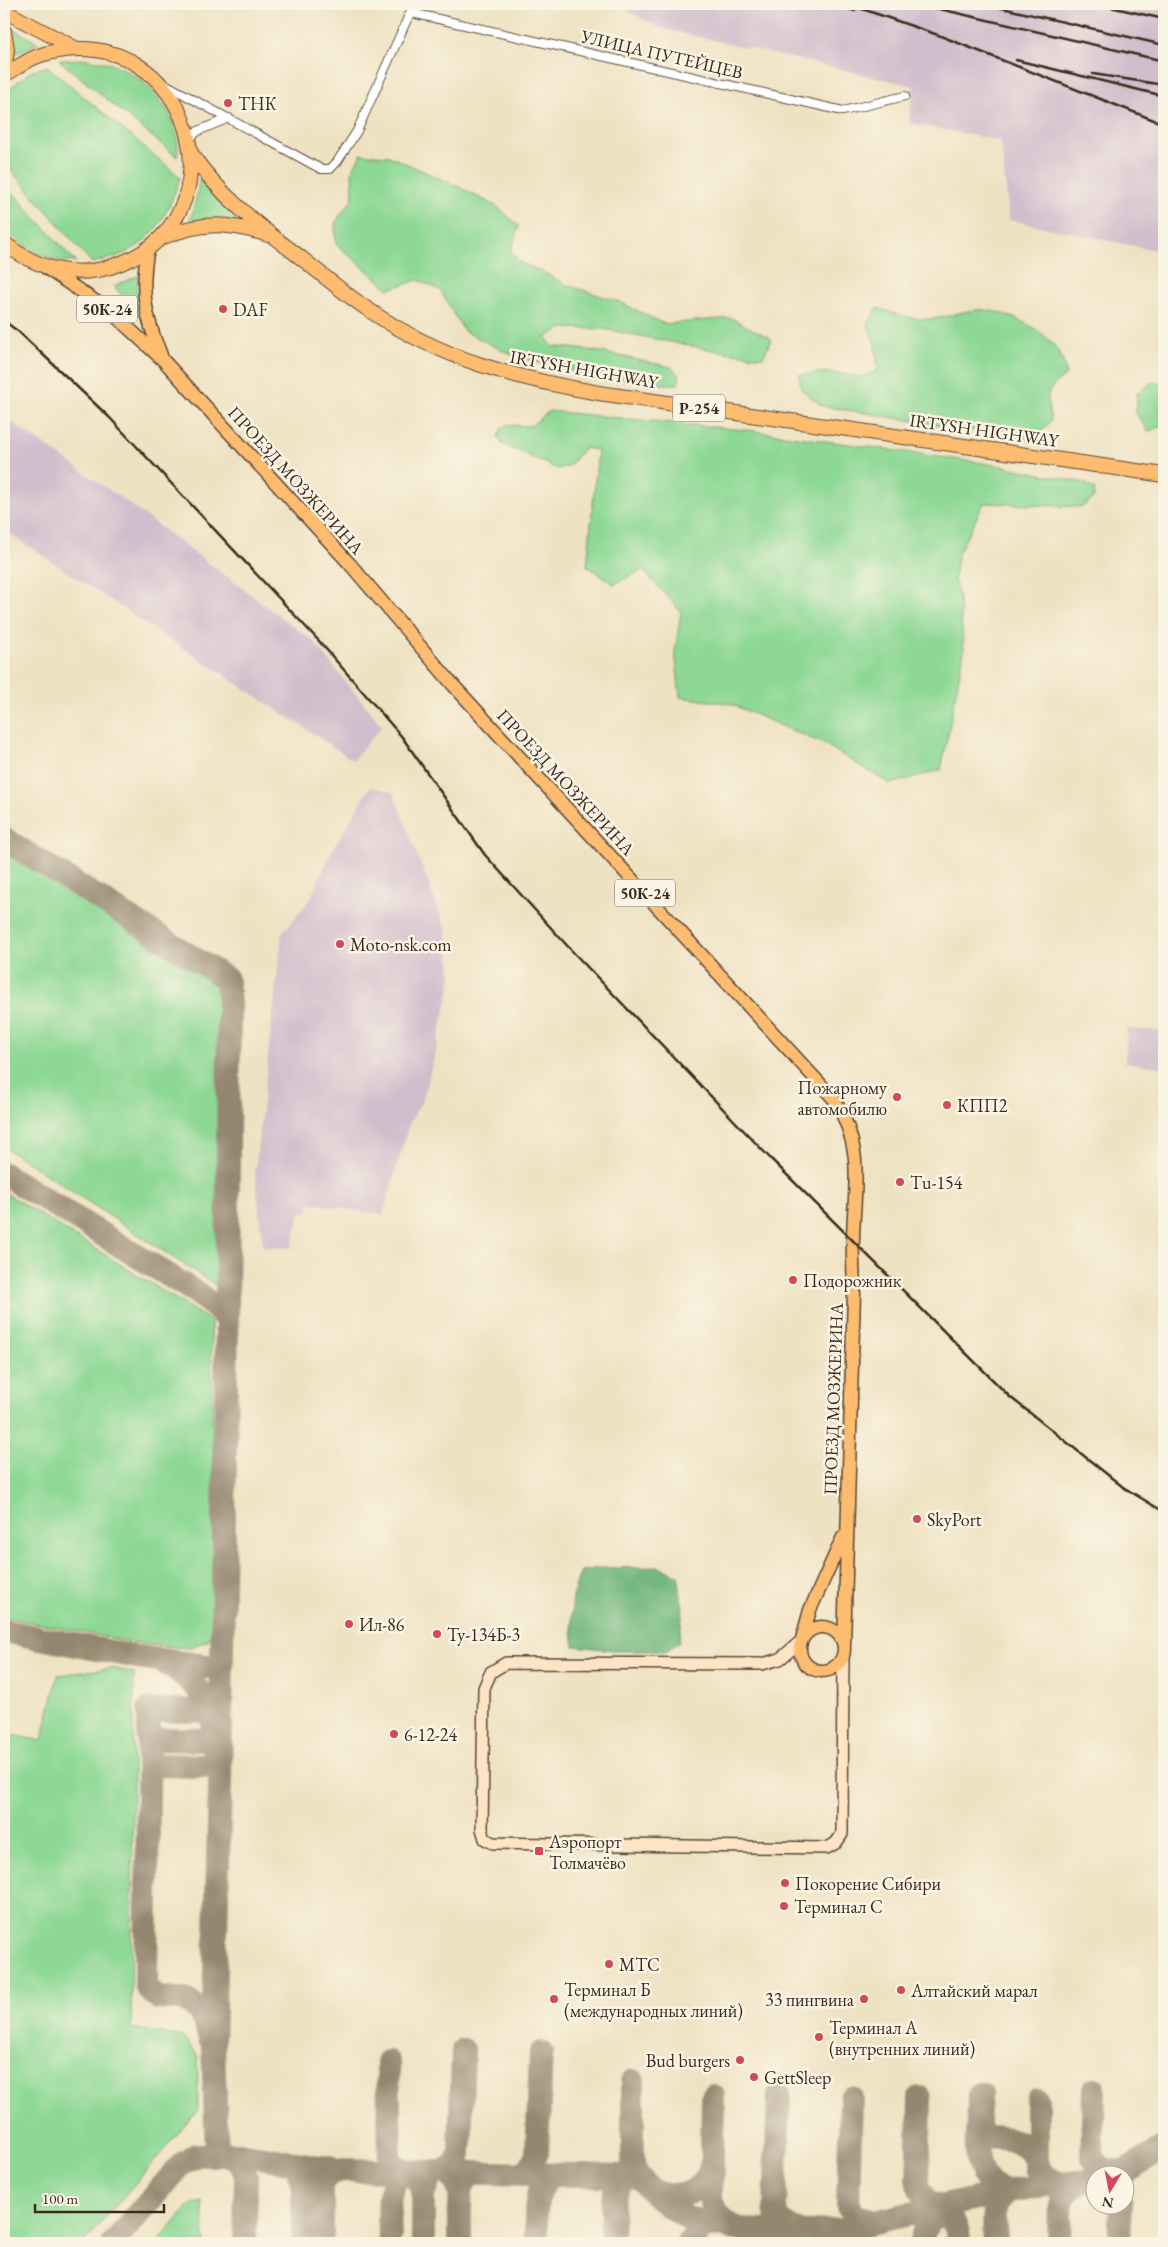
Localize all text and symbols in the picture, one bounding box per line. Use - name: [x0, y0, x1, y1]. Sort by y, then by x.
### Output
- street label: УЛИЦА ПУТЕЙЦЕВ: [578, 24, 745, 84]
- place label: ТНК: [238, 92, 277, 115]
- marker: ТНК: [222, 97, 234, 109]
- road number: 50К-24: [77, 296, 137, 322]
- place label: DAF: [233, 298, 268, 321]
- marker: DAF: [217, 303, 229, 315]
- street label: IRTYSH HIGHWAY: [508, 345, 662, 394]
- road number: Р-254: [673, 394, 725, 422]
- street label: ПРОЕЗД МОЗЖЕРИНА: [223, 401, 369, 560]
- street label: IRTYSH HIGHWAY: [908, 408, 1062, 452]
- street label: ПРОЕЗД МОЗЖЕРИНА: [492, 704, 640, 861]
- road number: 50К-24: [615, 880, 675, 906]
- place label: Moto-nsk.com: [350, 933, 452, 956]
- marker: Moto-nsk.com: [334, 938, 346, 950]
- place label: Пожарному автомобилю: [797, 1076, 887, 1120]
- marker: Пожарному автомобилю: [891, 1091, 903, 1103]
- place label: КПП2: [957, 1094, 1008, 1117]
- marker: КПП2: [941, 1099, 953, 1111]
- place label: Tu-154: [910, 1171, 963, 1194]
- marker: Tu-154: [894, 1176, 906, 1188]
- place label: Подорожник: [803, 1269, 902, 1292]
- marker: Подорожник: [787, 1274, 799, 1286]
- street label: ПРОЕЗД МОЗЖЕРИНА: [818, 1302, 848, 1495]
- place label: SkyPort: [927, 1508, 982, 1531]
- marker: SkyPort: [911, 1513, 923, 1525]
- place label: Ил-86: [359, 1613, 405, 1636]
- marker: Ил-86: [343, 1618, 355, 1630]
- place label: Ту-134Б-3: [447, 1623, 520, 1646]
- marker: Ту-134Б-3: [431, 1628, 443, 1640]
- place label: 6-12-24: [404, 1723, 457, 1746]
- marker: 6-12-24: [388, 1728, 400, 1740]
- place label: Аэропорт Толмачёво: [548, 1830, 626, 1874]
- marker: Аэропорт Толмачёво: [533, 1845, 545, 1857]
- place label: Покорение Сибири: [795, 1872, 941, 1895]
- marker: Покорение Сибири: [779, 1877, 791, 1889]
- place label: Терминал С: [794, 1895, 883, 1918]
- marker: Терминал С: [778, 1900, 790, 1912]
- place label: МТС: [619, 1953, 660, 1976]
- marker: МТС: [603, 1958, 615, 1970]
- place label: Терминал Б (международных линий): [564, 1978, 743, 2022]
- place label: Алтайский марал: [910, 1979, 1038, 2002]
- marker: Алтайский марал: [895, 1984, 907, 1996]
- place label: 33 пингвина: [765, 1988, 855, 2011]
- marker: Терминал Б (международных линий): [548, 1993, 560, 2005]
- marker: 33 пингвина: [858, 1993, 870, 2005]
- place label: Терминал А (внутренних линий): [829, 2016, 975, 2060]
- marker: Терминал А (внутренних линий): [813, 2031, 825, 2043]
- place label: Bud burgers: [646, 2049, 730, 2072]
- marker: Bud burgers: [734, 2054, 746, 2066]
- place label: GettSleep: [764, 2066, 831, 2089]
- marker: GettSleep: [748, 2071, 760, 2083]
- north arrow: [1086, 2164, 1136, 2214]
- scale bar: [35, 2182, 164, 2214]
- text: 100 m: [42, 2189, 79, 2208]
- text: N: [1100, 2193, 1115, 2213]

